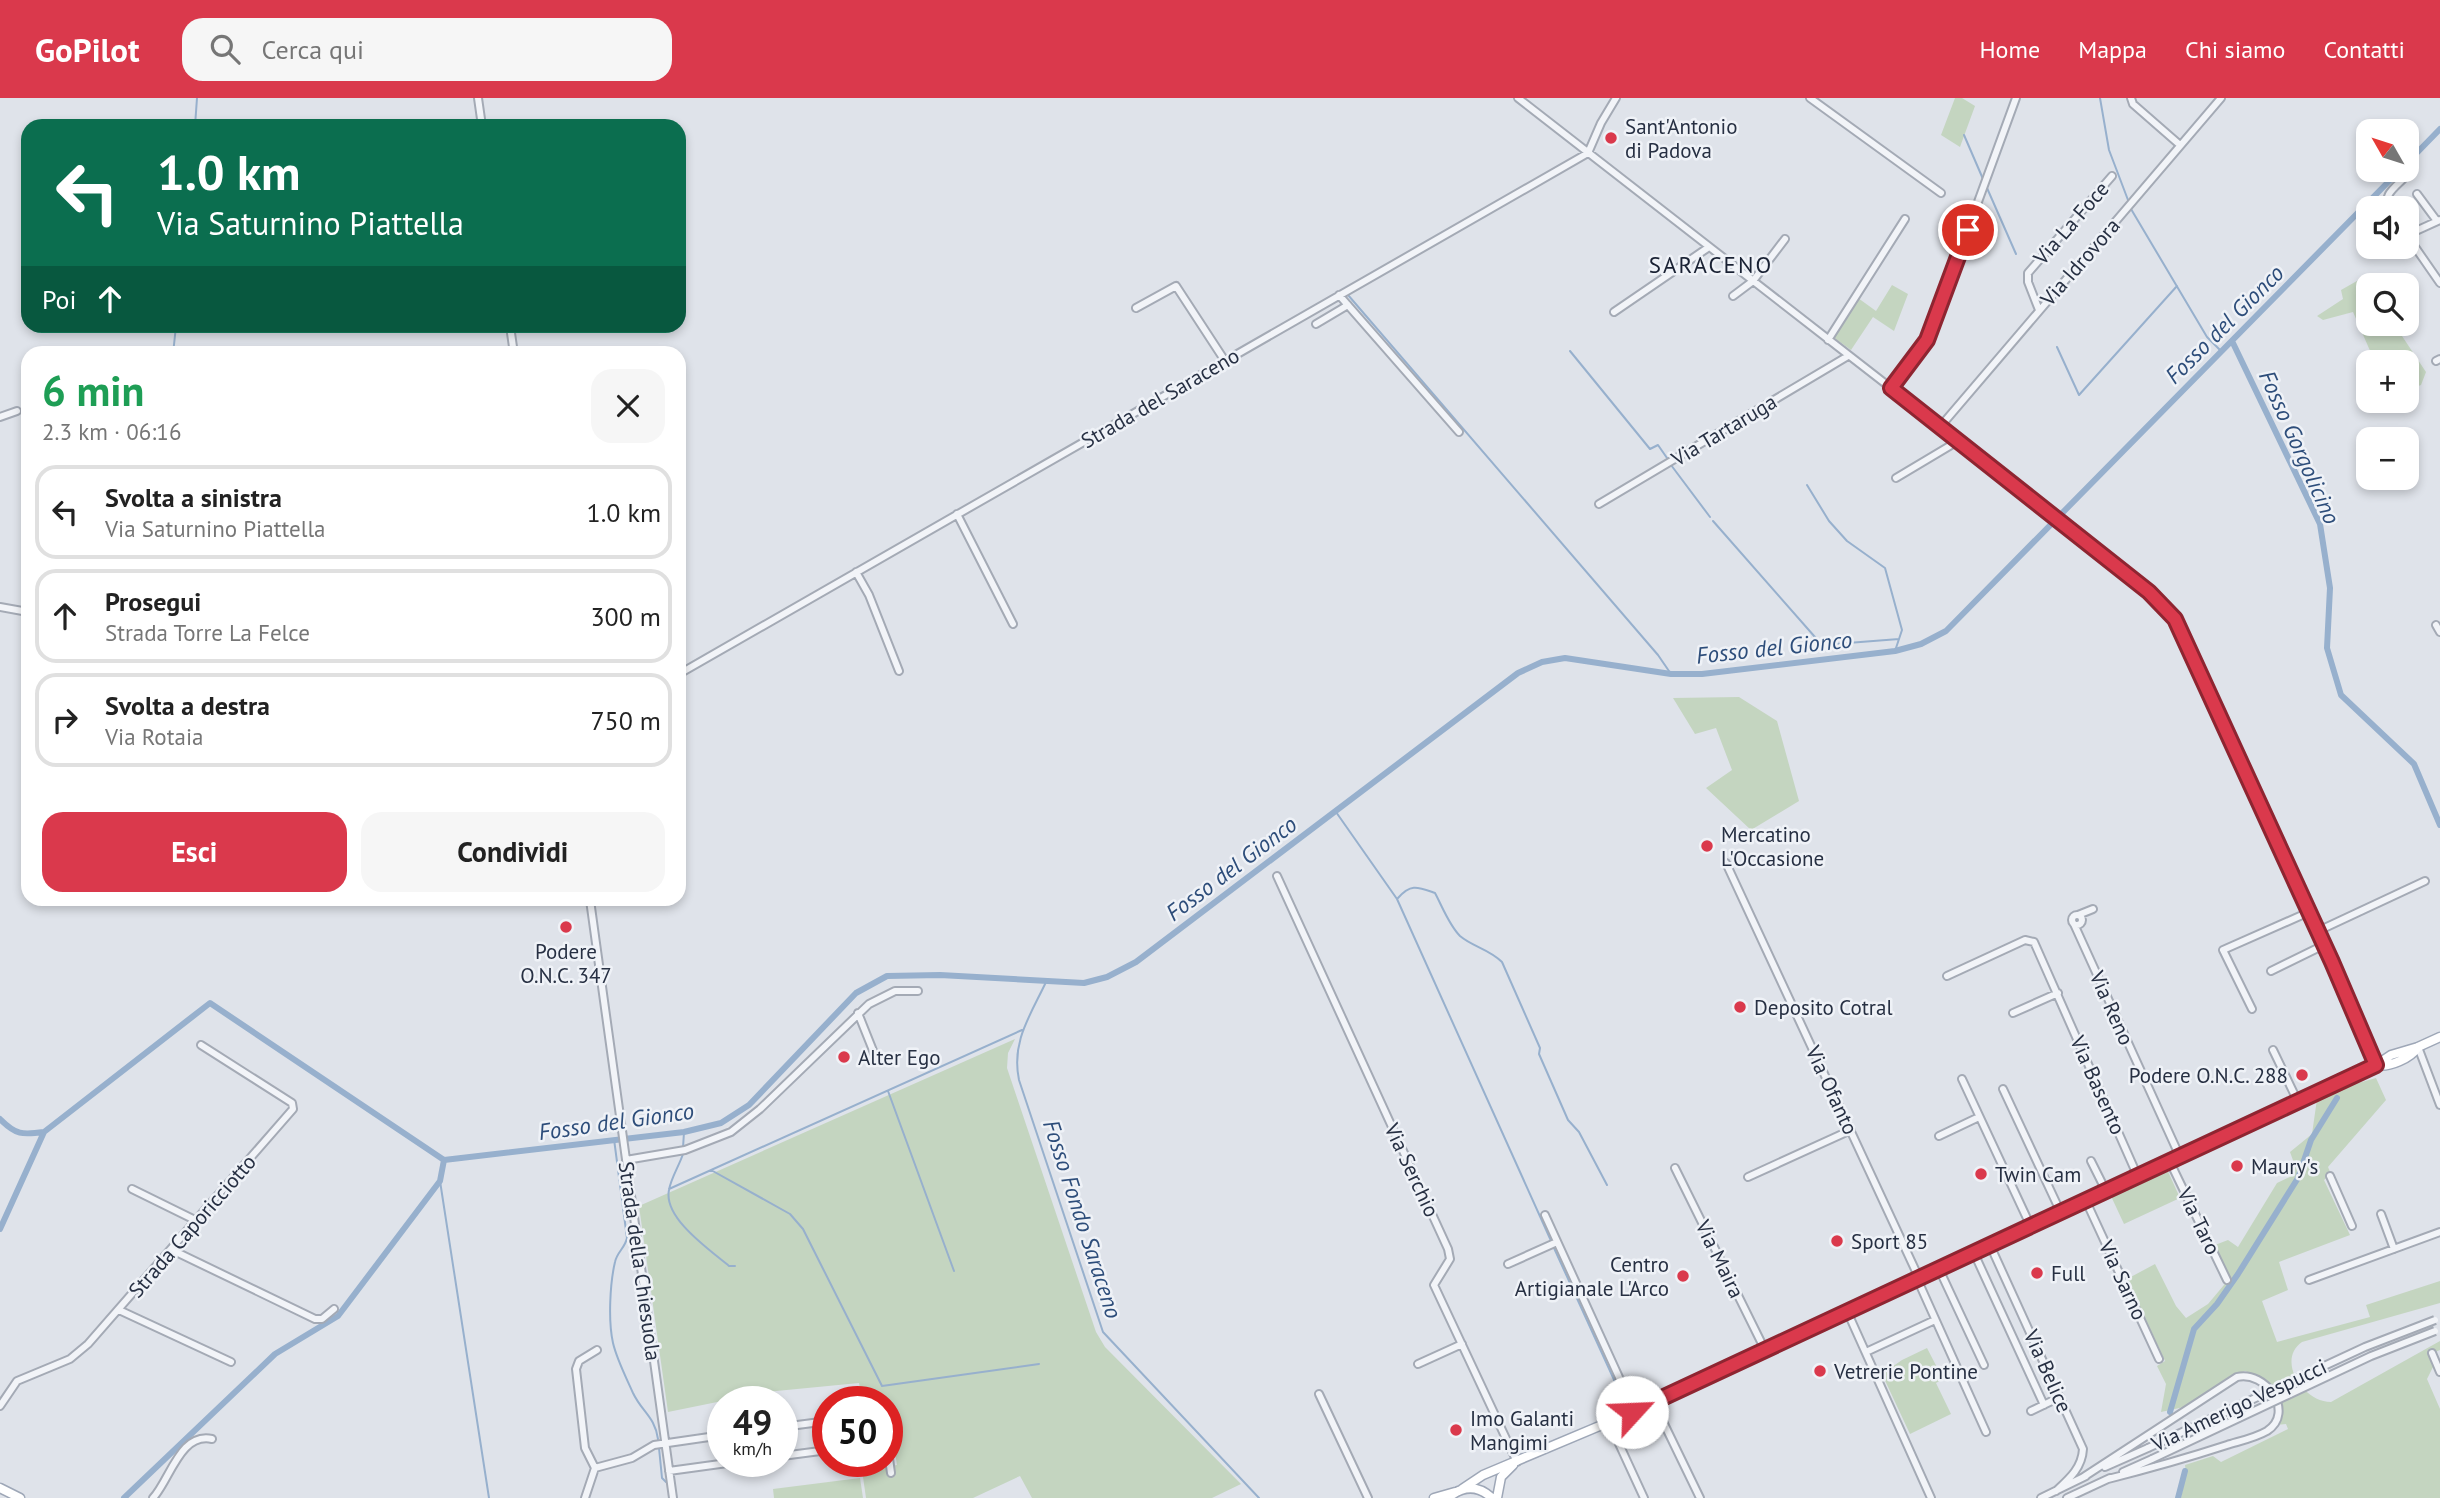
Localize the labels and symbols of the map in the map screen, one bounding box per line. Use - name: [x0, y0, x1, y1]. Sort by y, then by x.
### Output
- place label: Sant'Antonio di Padova: [1625, 113, 1737, 164]
- north arrow: [2356, 119, 2418, 182]
- marker: Sant'Antonio di Padova: [1603, 130, 1619, 146]
- street label: Via La Foce: [2027, 176, 2115, 271]
- pin: [1938, 200, 1998, 260]
- street label: Via Idrovora: [2034, 212, 2126, 312]
- district label: SARACENO: [1649, 250, 1773, 279]
- water label: Fosso del Gionco: [2158, 258, 2290, 390]
- street label: Strada del Saraceno: [1076, 342, 1244, 454]
- water label: Fosso Gorgolicino: [2253, 366, 2347, 528]
- street label: Via Tartaruga: [1666, 388, 1782, 473]
- water label: Fosso del Gionco: [1695, 624, 1853, 670]
- water label: Fosso del Gionco: [1160, 809, 1302, 927]
- place label: Mercatino L'Occasione: [1721, 821, 1824, 872]
- marker: Mercatino L'Occasione: [1699, 838, 1715, 854]
- marker: Podere O.N.C. 347: [558, 919, 574, 935]
- place label: Podere O.N.C. 347: [520, 938, 612, 989]
- street label: Via Reno: [2083, 966, 2140, 1049]
- place label: Deposito Cotral: [1754, 994, 1893, 1021]
- marker: Deposito Cotral: [1732, 999, 1748, 1015]
- street label: Via Basento: [2064, 1030, 2132, 1139]
- street label: Via Ofanto: [1799, 1040, 1864, 1139]
- place label: Alter Ego: [858, 1044, 941, 1071]
- marker: Alter Ego: [836, 1049, 852, 1065]
- place label: Podere O.N.C. 288: [2129, 1062, 2288, 1089]
- marker: Podere O.N.C. 288: [2294, 1067, 2310, 1083]
- water label: Fosso del Gionco: [536, 1096, 696, 1146]
- water label: Fosso Fondo Saraceno: [1037, 1116, 1129, 1322]
- street label: Via Serchio: [1378, 1118, 1445, 1221]
- street label: Strada Caporicciotto: [122, 1149, 262, 1303]
- place label: Maury's: [2251, 1153, 2318, 1180]
- marker: Maury's: [2229, 1158, 2245, 1174]
- street label: Strada della Chiesuola: [613, 1160, 667, 1362]
- place label: Twin Cam: [1995, 1161, 2081, 1188]
- marker: Twin Cam: [1973, 1166, 1989, 1182]
- street label: Via Taro: [2171, 1182, 2227, 1259]
- street label: Via Maira: [1689, 1215, 1751, 1303]
- place label: Sport 85: [1851, 1228, 1928, 1255]
- marker: Sport 85: [1829, 1233, 1845, 1249]
- street label: Via Sarno: [2092, 1235, 2153, 1324]
- place label: Centro Artigianale L'Arco: [1515, 1251, 1669, 1302]
- place label: Full: [2051, 1260, 2085, 1287]
- marker: Full: [2029, 1265, 2045, 1281]
- marker: Centro Artigianale L'Arco: [1675, 1268, 1691, 1284]
- street label: Via Belice: [2017, 1324, 2078, 1417]
- street label: Via Amerigo Vespucci: [2146, 1353, 2331, 1458]
- place label: Vetrerie Pontine: [1833, 1358, 1978, 1385]
- marker: Vetrerie Pontine: [1812, 1363, 1828, 1379]
- position arrow: [1595, 1375, 1669, 1449]
- speed limit sign: 50: [812, 1386, 903, 1477]
- place label: Imo Galanti Mangimi: [1470, 1405, 1574, 1456]
- marker: Imo Galanti Mangimi: [1448, 1422, 1464, 1438]

